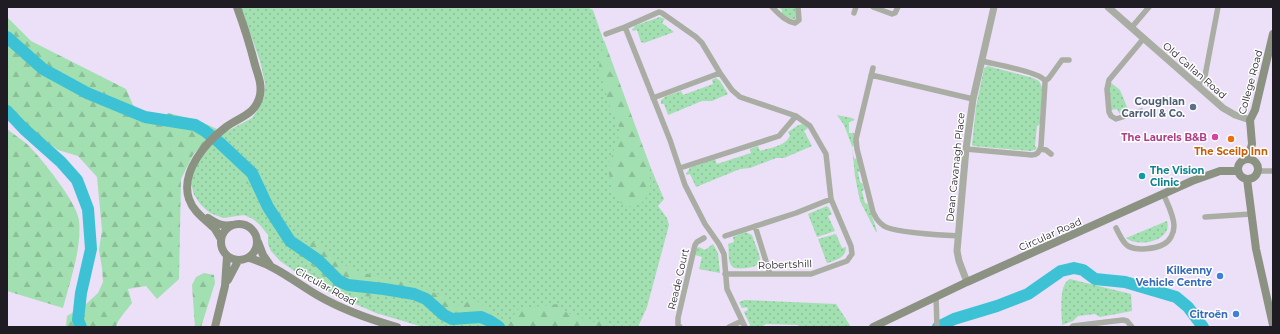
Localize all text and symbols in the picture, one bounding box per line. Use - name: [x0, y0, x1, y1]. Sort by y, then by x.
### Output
- street label: Old Callan Road: [1160, 39, 1229, 102]
- street label: College Road: [1236, 48, 1265, 116]
- place label: Coughlan Carroll & Co.: [1121, 95, 1185, 120]
- marker: Coughlan Carroll & Co.: [1188, 102, 1198, 112]
- street label: Dean Cavanagh Place: [943, 112, 968, 222]
- place label: The Laurels B&B: [1121, 131, 1207, 144]
- marker: The Laurels B&B: [1210, 132, 1220, 142]
- marker: The Sceilp Inn: [1226, 134, 1236, 144]
- place label: The Sceilp Inn: [1194, 145, 1268, 158]
- place label: The Vision Clinic: [1150, 164, 1205, 189]
- marker: The Vision Clinic: [1137, 171, 1147, 181]
- street label: Circular Road: [1017, 215, 1084, 254]
- street label: Reade Court: [665, 247, 692, 311]
- street label: Robertshill: [758, 257, 812, 272]
- street label: Circular Road: [293, 264, 358, 308]
- place label: Kilkenny Vehicle Centre: [1135, 264, 1213, 289]
- marker: Kilkenny Vehicle Centre: [1215, 271, 1225, 281]
- place label: Citroën: [1189, 308, 1228, 321]
- marker: Citroën: [1231, 309, 1241, 319]

